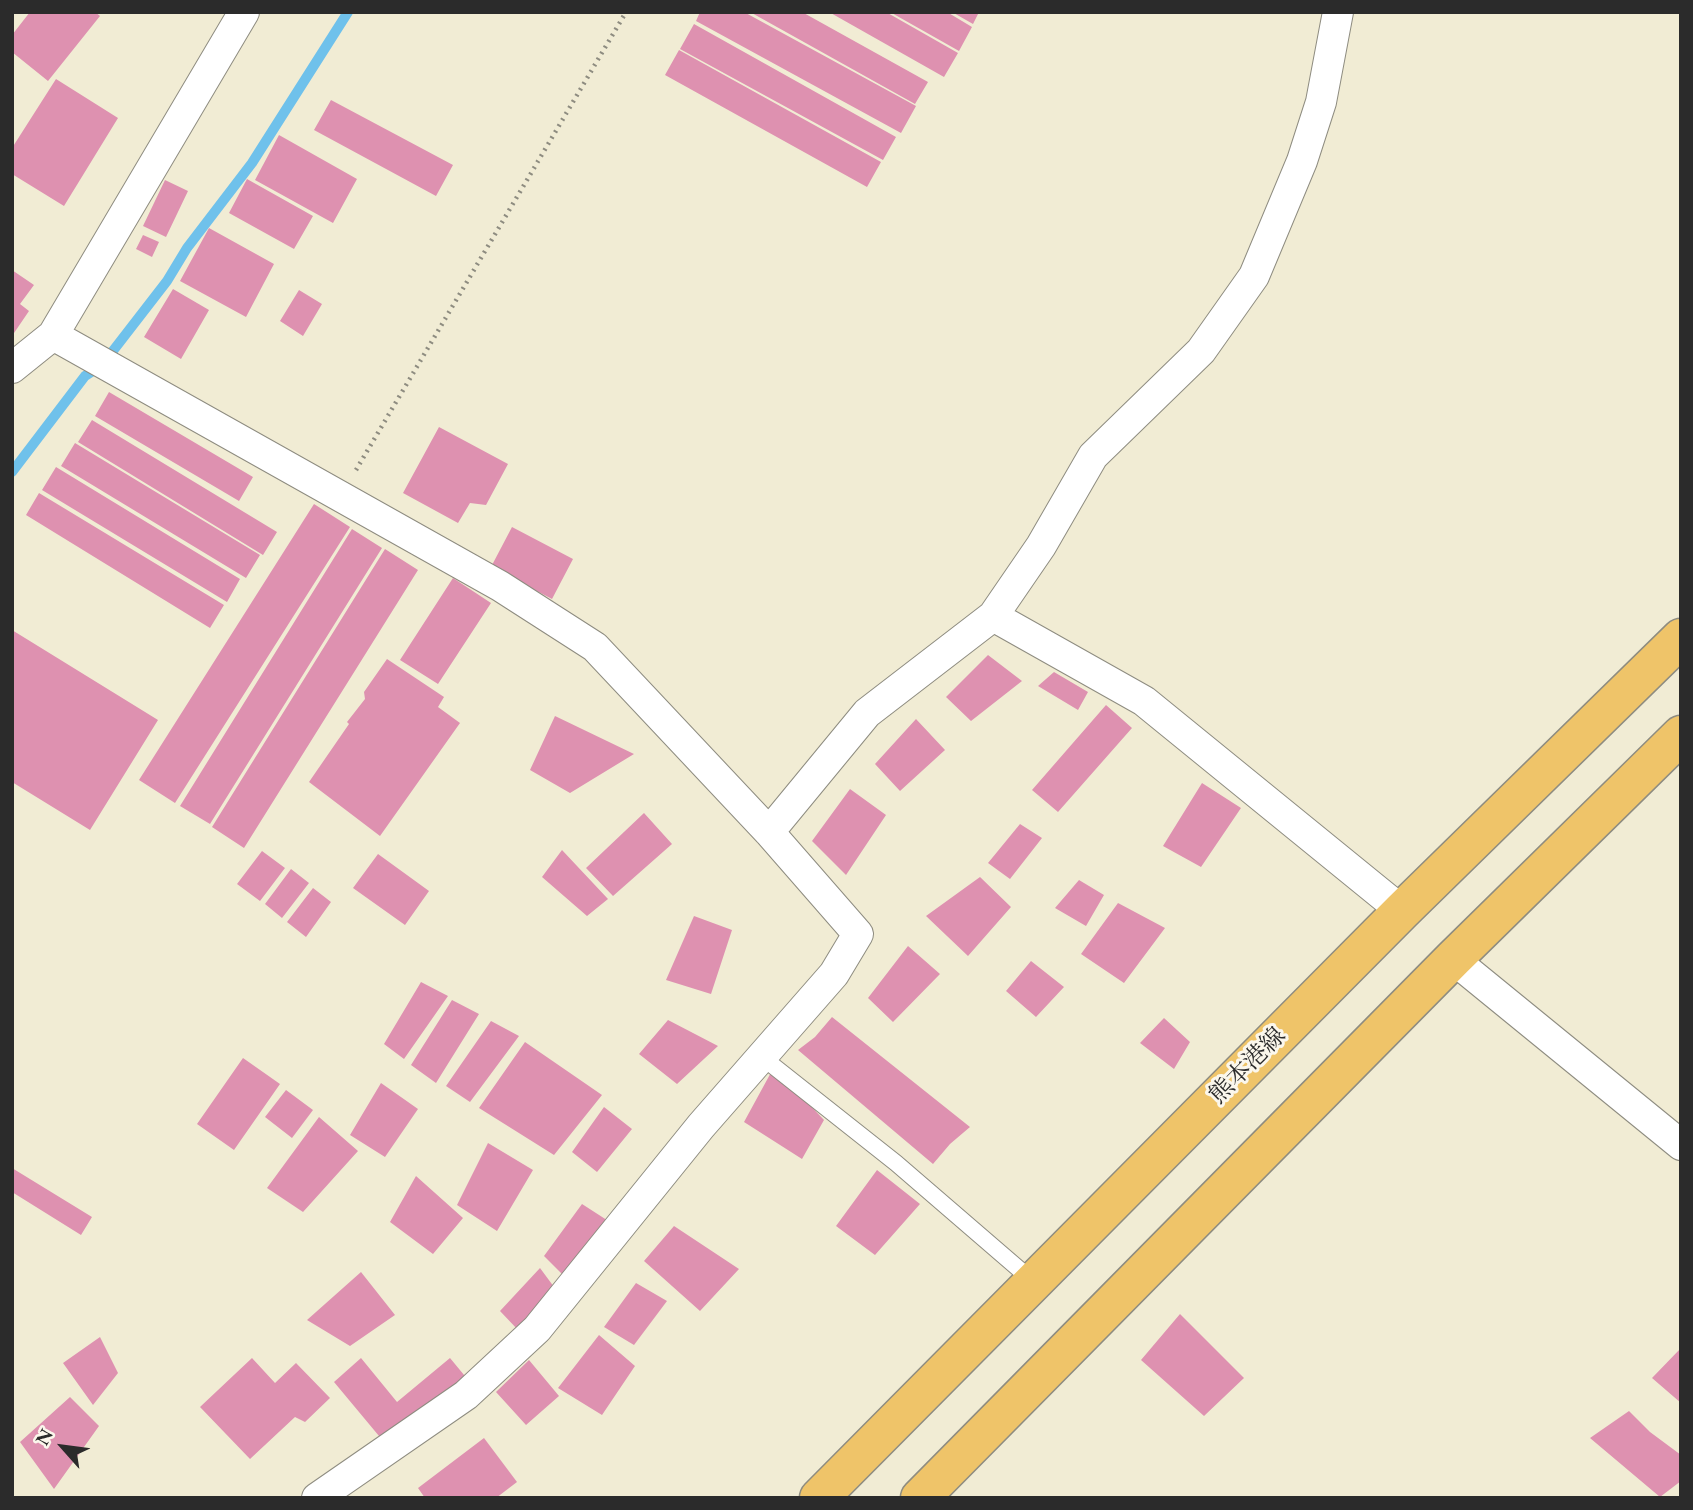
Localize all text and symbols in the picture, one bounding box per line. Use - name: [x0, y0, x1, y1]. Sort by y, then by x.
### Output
- street label: 熊本港線: [1204, 1022, 1292, 1110]
- north arrow: [28, 1412, 98, 1482]
- text: N: [29, 1424, 59, 1450]

